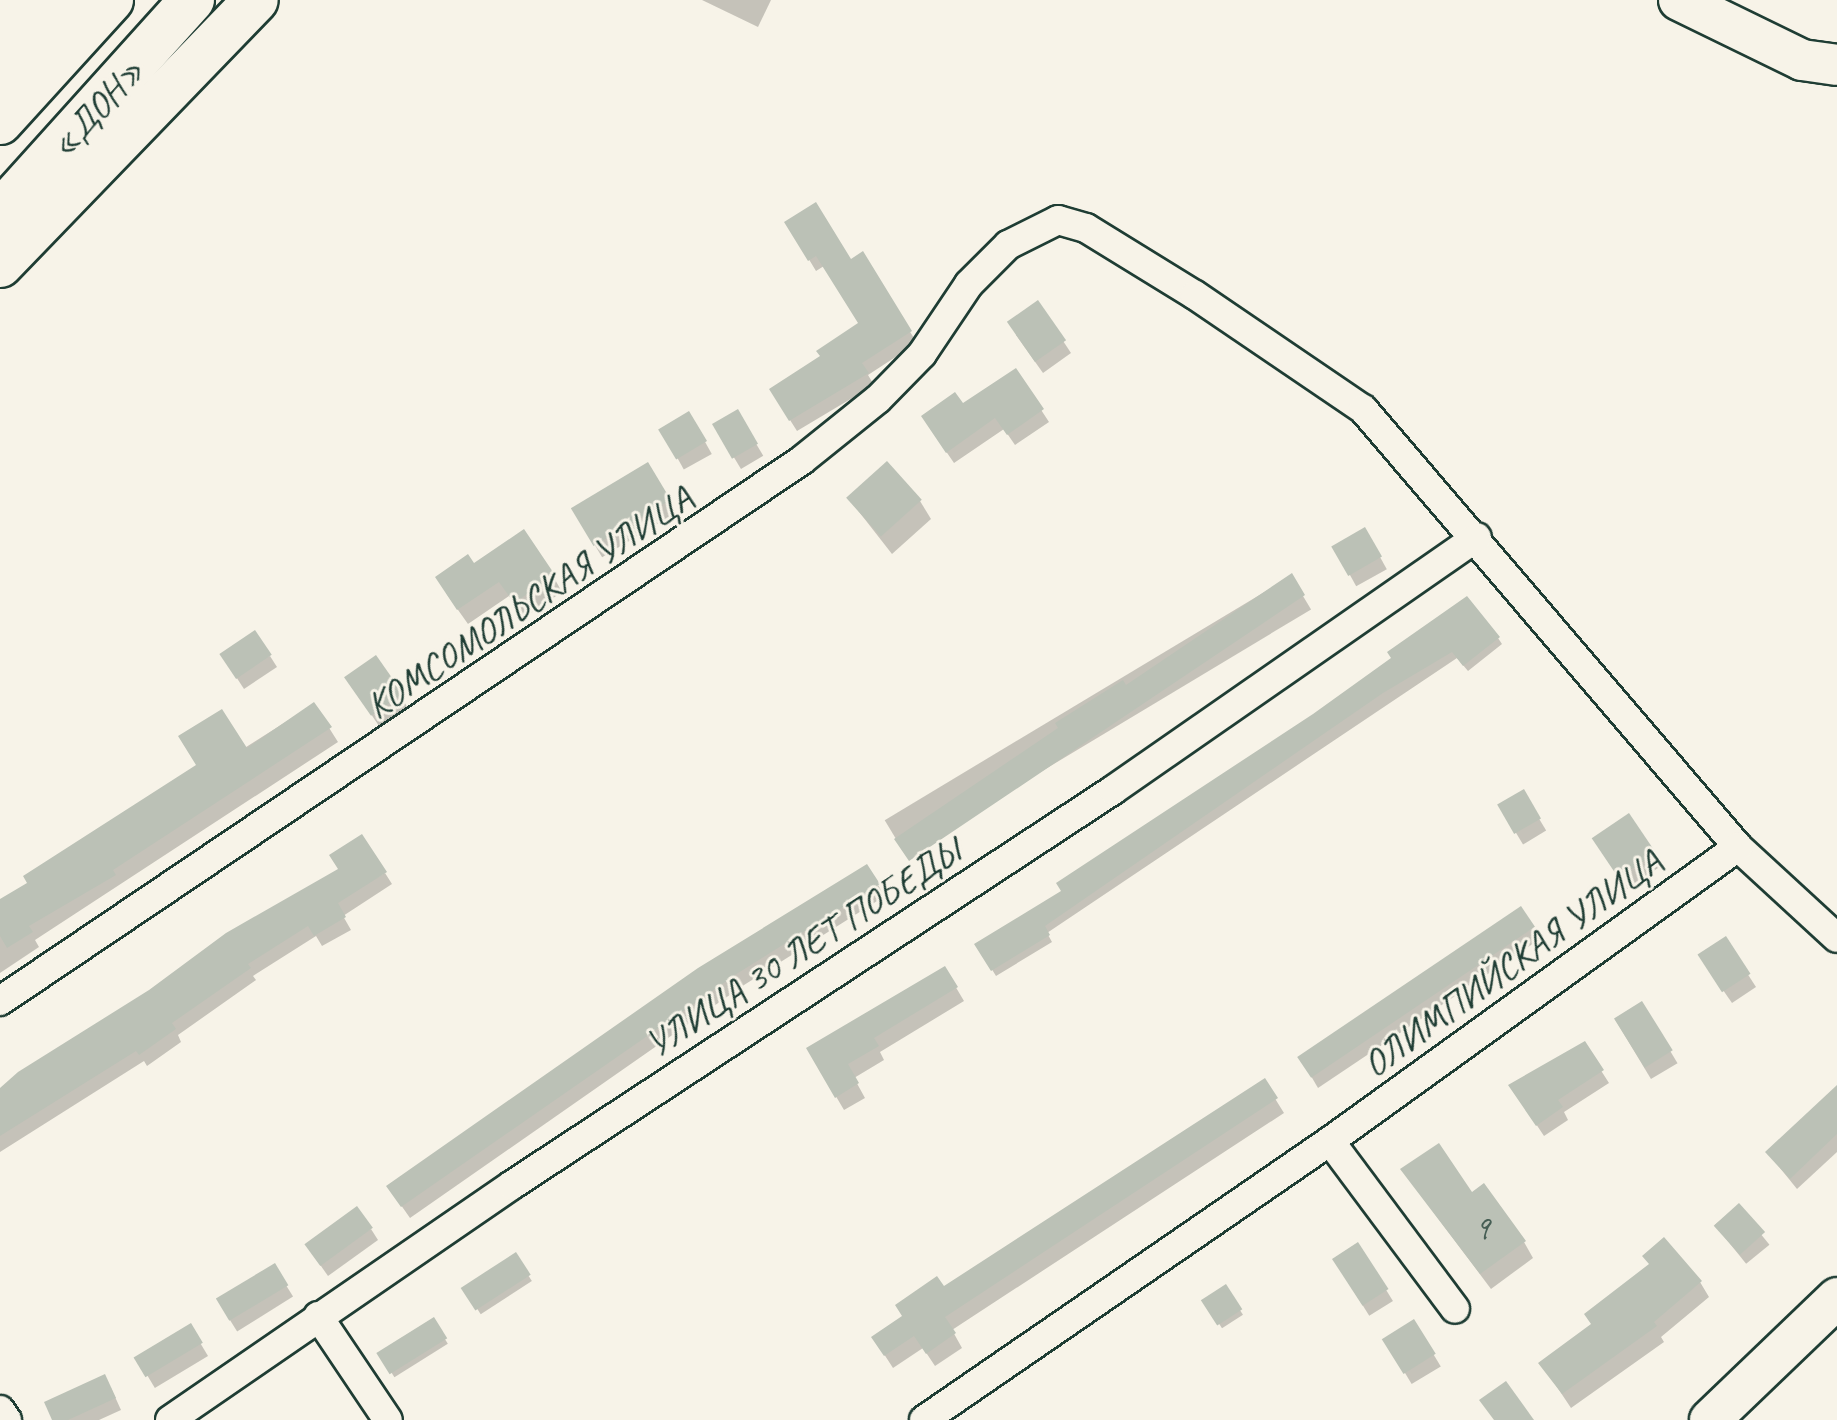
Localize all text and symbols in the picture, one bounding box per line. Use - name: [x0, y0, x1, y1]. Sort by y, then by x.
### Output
- street label: «ДОН»: [40, 49, 154, 167]
- street label: КОМСОМОЛЬСКАЯ УЛИЦА: [358, 476, 700, 728]
- street label: УЛИЦА 30 ЛЕТ ПОБЕДЫ: [636, 828, 970, 1068]
- street label: ОЛИМПИЙСКАЯ УЛИЦА: [1354, 840, 1670, 1086]
- house number: 9: [1474, 1208, 1490, 1248]

